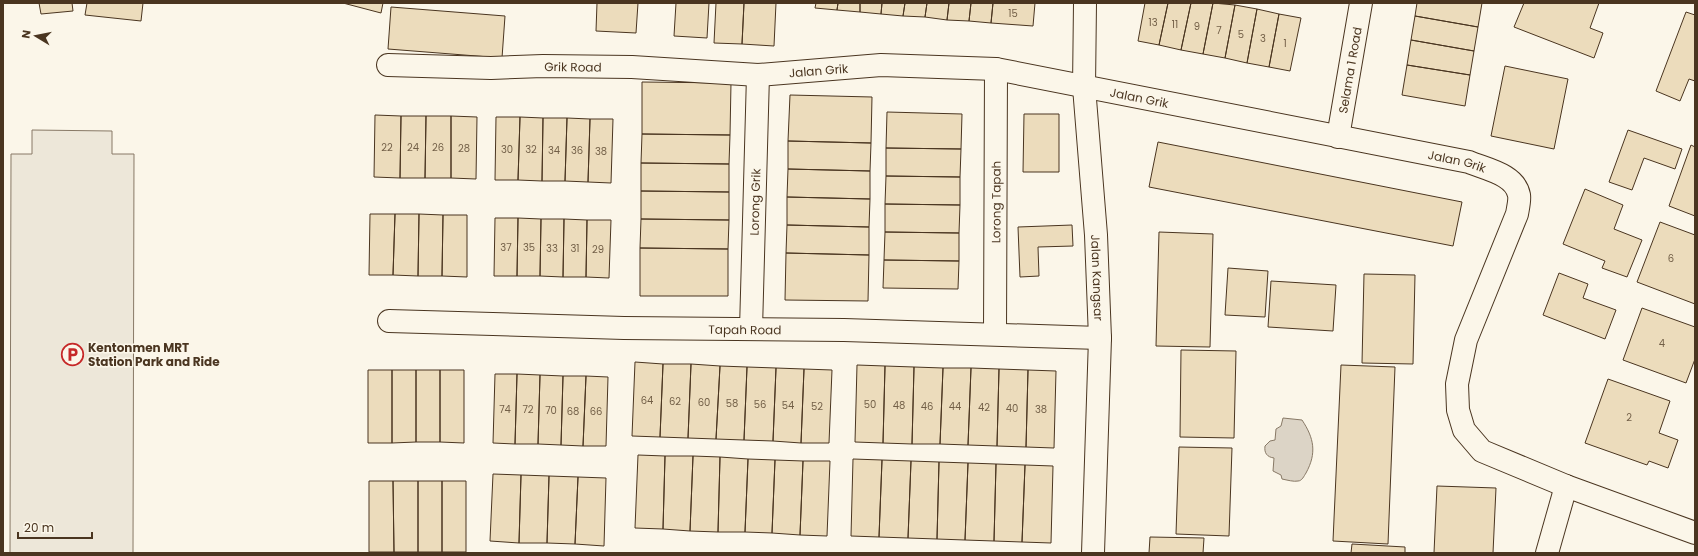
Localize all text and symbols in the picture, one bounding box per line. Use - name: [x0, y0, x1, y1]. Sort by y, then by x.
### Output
- house number: 15: [1008, 6, 1018, 21]
- house number: 13: [1148, 15, 1158, 30]
- north arrow: [16, 16, 56, 56]
- house number: 11: [1172, 17, 1178, 32]
- house number: 9: [1194, 19, 1200, 34]
- house number: 7: [1216, 23, 1222, 38]
- street label: Selama 1 Road: [1334, 25, 1365, 115]
- house number: 5: [1238, 27, 1244, 42]
- text: N: [18, 29, 35, 40]
- house number: 3: [1260, 31, 1266, 46]
- house number: 1: [1283, 36, 1287, 51]
- street label: Grik Road: [544, 58, 602, 75]
- street label: Jalan Grik: [788, 59, 850, 81]
- street label: Jalan Grik: [1109, 83, 1171, 111]
- house number: 22: [381, 140, 393, 155]
- house number: 24: [407, 140, 419, 155]
- house number: 26: [432, 140, 444, 155]
- house number: 28: [458, 141, 470, 156]
- house number: 30: [501, 142, 513, 157]
- house number: 32: [525, 142, 537, 157]
- house number: 34: [548, 143, 560, 158]
- house number: 36: [571, 143, 583, 158]
- house number: 38: [595, 144, 607, 159]
- street label: Jalan Grik: [1427, 146, 1489, 176]
- street label: Lorong Tapah: [987, 161, 1004, 243]
- street label: Lorong Grik: [745, 167, 764, 236]
- street label: Jalan Kangsar: [1087, 234, 1108, 322]
- house number: 37: [500, 240, 512, 255]
- house number: 35: [523, 240, 535, 255]
- house number: 33: [546, 241, 558, 256]
- house number: 31: [570, 241, 580, 256]
- house number: 29: [592, 242, 604, 257]
- house number: 6: [1668, 251, 1674, 266]
- street label: Tapah Road: [708, 320, 781, 338]
- house number: 4: [1659, 336, 1665, 351]
- place label: Kentonmen MRT Station Park and Ride: [88, 339, 220, 370]
- parking icon: Kentonmen MRT Station Park and Ride: [59, 341, 85, 367]
- house number: 64: [641, 393, 653, 408]
- house number: 62: [669, 394, 681, 409]
- house number: 60: [698, 395, 710, 410]
- house number: 58: [726, 396, 738, 411]
- house number: 56: [754, 397, 766, 412]
- house number: 50: [864, 397, 876, 412]
- house number: 54: [782, 398, 794, 413]
- house number: 48: [893, 398, 905, 413]
- house number: 52: [811, 399, 823, 414]
- house number: 46: [921, 399, 933, 414]
- house number: 44: [949, 399, 961, 414]
- house number: 42: [978, 400, 990, 415]
- house number: 40: [1006, 401, 1018, 416]
- house number: 74: [499, 402, 511, 417]
- house number: 72: [522, 402, 534, 417]
- house number: 38: [1035, 402, 1047, 417]
- house number: 70: [545, 403, 557, 418]
- house number: 68: [567, 404, 579, 419]
- house number: 66: [590, 404, 602, 419]
- house number: 2: [1626, 410, 1632, 425]
- scale bar: [18, 514, 92, 540]
- text: 20 m: [24, 519, 54, 536]

